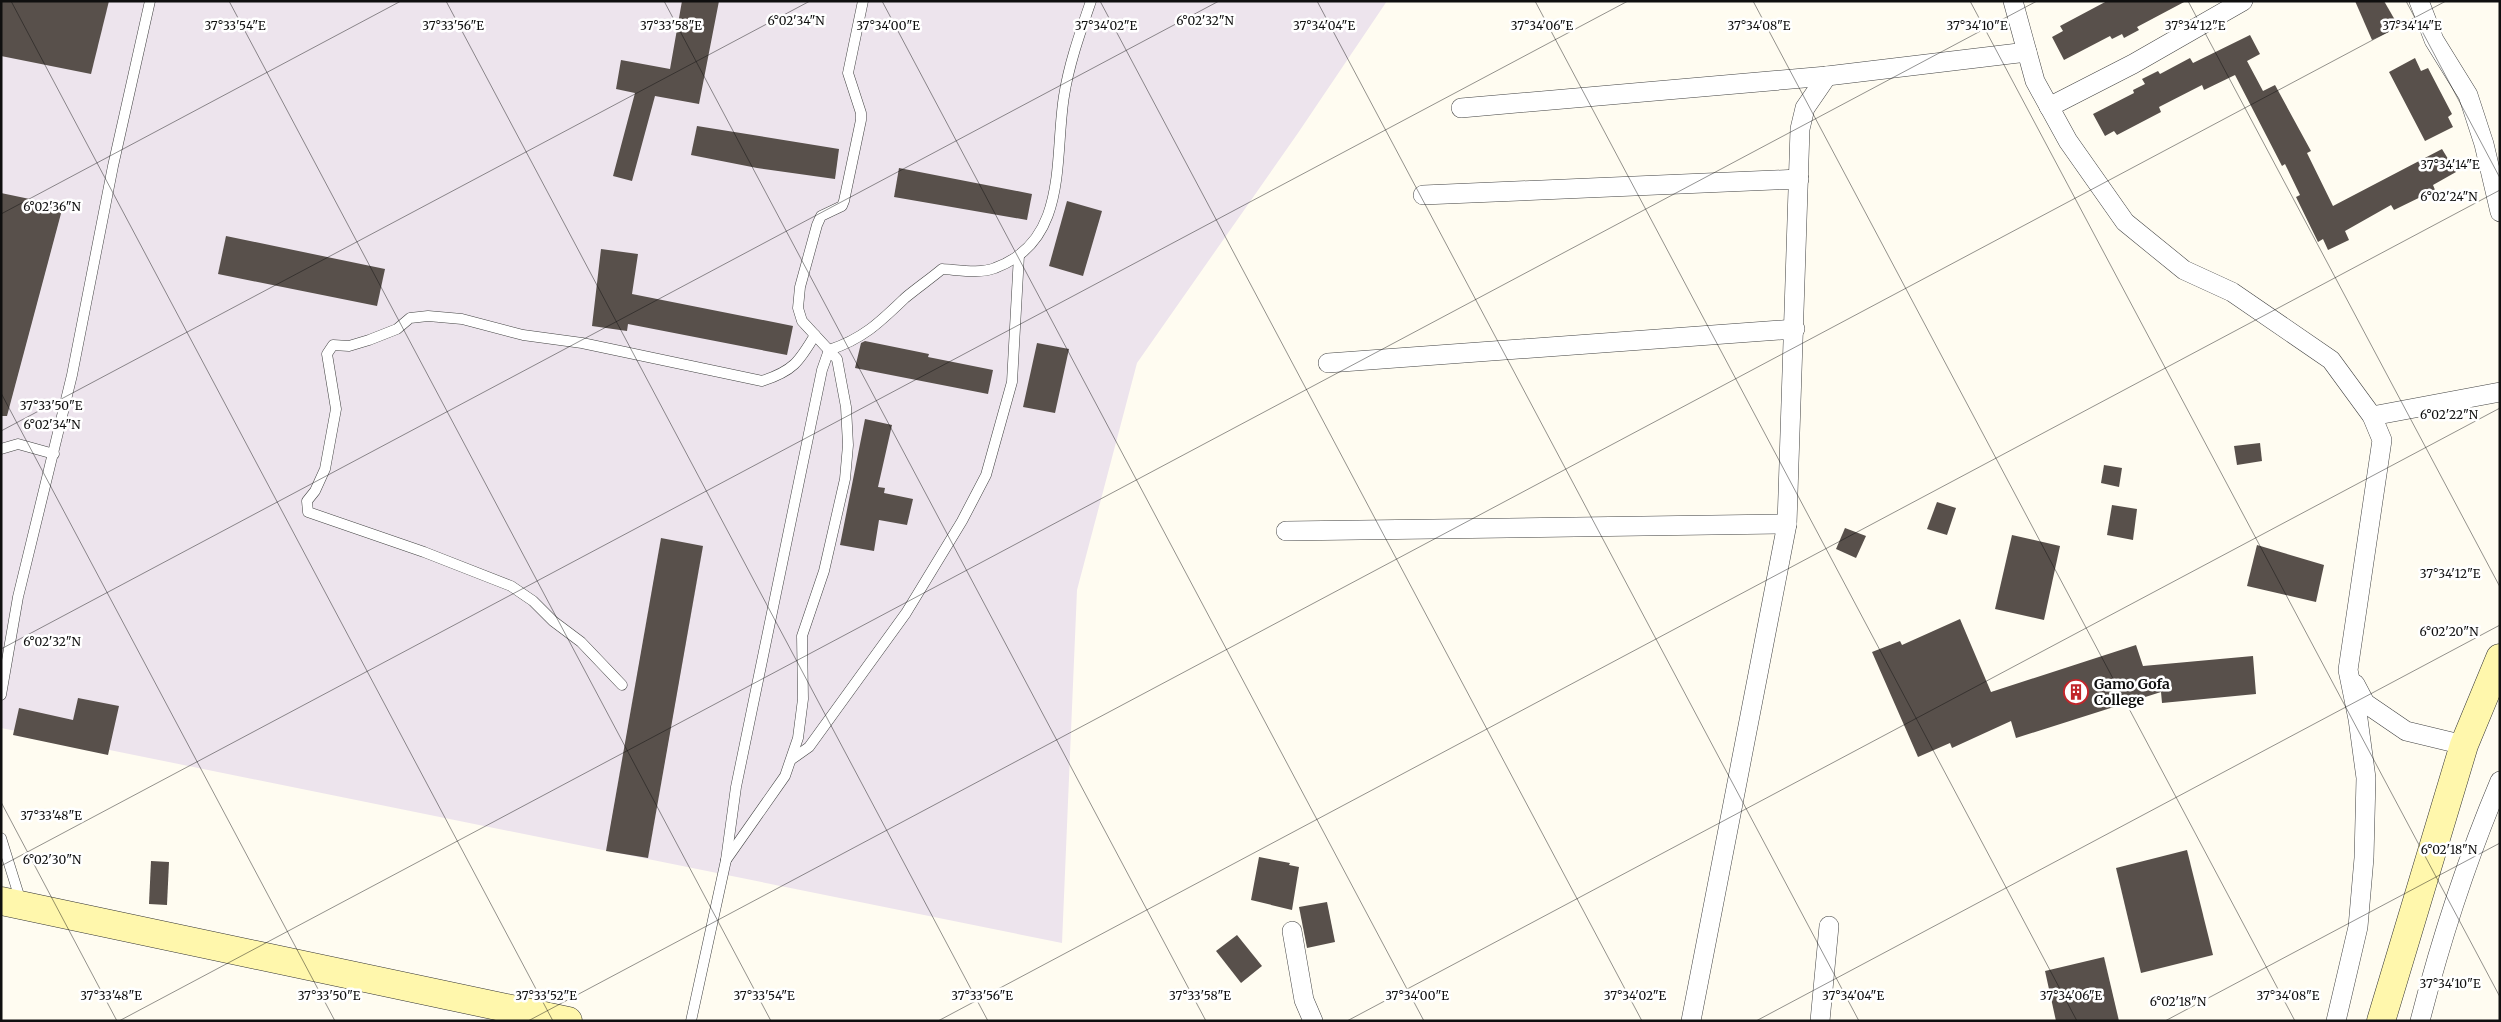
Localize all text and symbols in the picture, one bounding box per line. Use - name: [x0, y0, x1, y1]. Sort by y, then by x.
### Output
- text: 6°02'34"N: [767, 13, 825, 28]
- text: 6°02'32"N: [1176, 13, 1235, 28]
- text: 37°33'54"E: [204, 18, 266, 33]
- text: 37°33'56"E: [422, 18, 484, 33]
- text: 37°33'58"E: [640, 18, 702, 33]
- text: 37°34'00"E: [856, 18, 920, 33]
- text: 37°34'02"E: [1075, 18, 1138, 33]
- text: 37°34'04"E: [1293, 18, 1355, 33]
- text: 37°34'06"E: [1511, 18, 1574, 33]
- text: 37°34'08"E: [1728, 18, 1791, 33]
- text: 37°34'10"E: [1946, 18, 2008, 33]
- text: 37°34'12"E: [2165, 18, 2226, 33]
- text: 37°34'14"E: [2382, 18, 2442, 33]
- text: 37°34'14"E: [2420, 157, 2480, 172]
- text: 6°02'24"N: [2420, 189, 2478, 204]
- text: 6°02'36"N: [23, 199, 82, 214]
- text: 37°33'50"E: [20, 398, 83, 413]
- text: 6°02'22"N: [2420, 407, 2479, 422]
- text: 6°02'34"N: [23, 417, 81, 432]
- text: 37°34'12"E: [2420, 566, 2481, 581]
- text: 6°02'20"N: [2420, 624, 2479, 639]
- text: 6°02'32"N: [23, 634, 82, 649]
- place label: Gamo Gofa College: [2094, 675, 2170, 709]
- building icon: Gamo Gofa College: [2063, 679, 2089, 705]
- text: 37°33'48"E: [20, 808, 82, 823]
- text: 6°02'18"N: [2421, 842, 2478, 857]
- text: 6°02'30"N: [23, 852, 82, 867]
- text: 37°34'10"E: [2419, 976, 2481, 991]
- text: 37°33'48"E: [80, 988, 142, 1003]
- text: 37°33'50"E: [298, 988, 361, 1003]
- text: 37°33'52"E: [515, 988, 577, 1003]
- text: 37°33'54"E: [733, 988, 795, 1003]
- text: 37°33'56"E: [951, 988, 1013, 1003]
- text: 37°33'58"E: [1169, 988, 1231, 1003]
- text: 37°34'00"E: [1385, 988, 1449, 1003]
- text: 37°34'02"E: [1604, 988, 1667, 1003]
- text: 37°34'04"E: [1822, 988, 1884, 1003]
- text: 37°34'06"E: [2040, 988, 2103, 1003]
- text: 37°34'08"E: [2257, 988, 2320, 1003]
- text: 6°02'18"N: [2150, 994, 2207, 1009]

